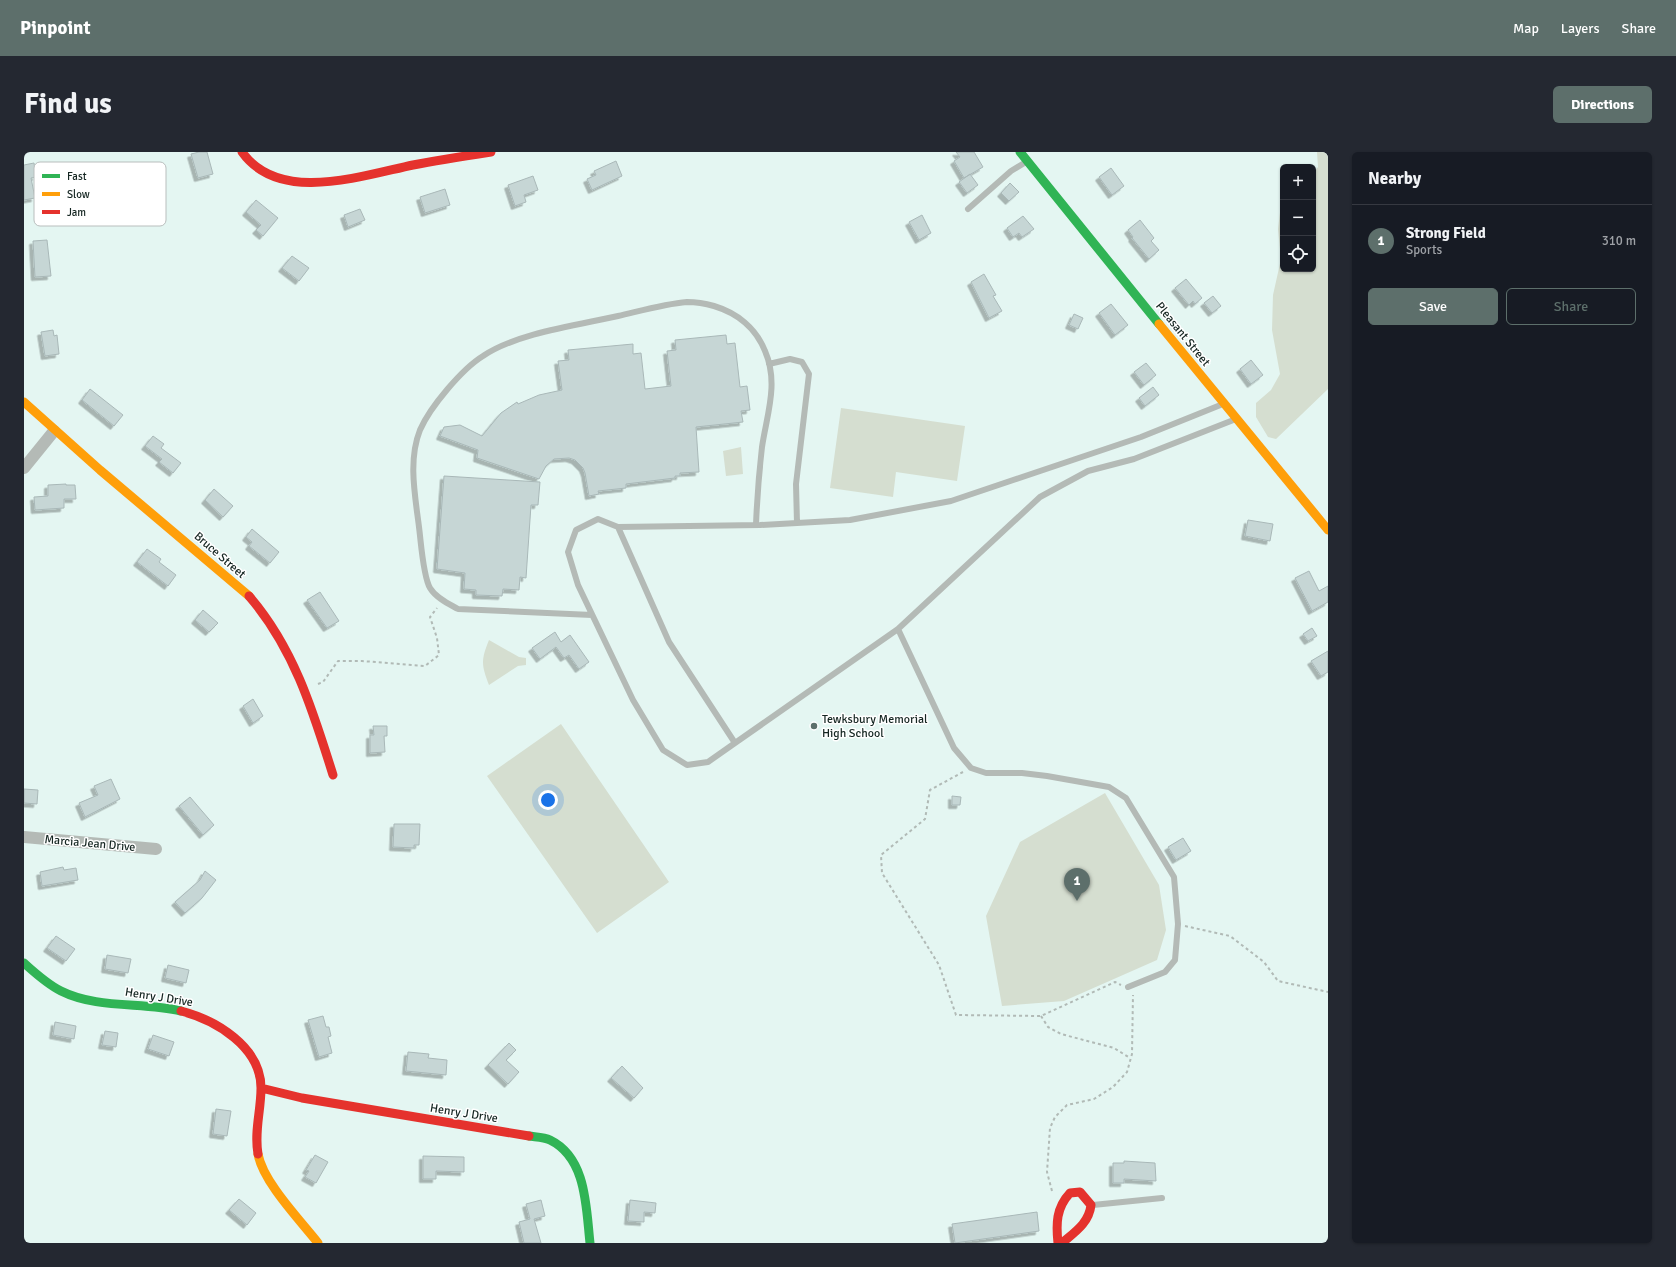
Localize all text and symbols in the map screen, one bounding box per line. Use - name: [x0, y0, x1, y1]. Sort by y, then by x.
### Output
- text: Pinpoint: [20, 16, 91, 40]
- text: Map: [1513, 20, 1539, 37]
- text: Layers: [1561, 20, 1600, 37]
- text: Share: [1622, 20, 1656, 37]
- button: Directions: [1553, 86, 1652, 123]
- text: Find us: [24, 87, 112, 121]
- legend: [34, 162, 166, 226]
- map controls: [1280, 164, 1316, 272]
- button: +: [1280, 164, 1316, 200]
- text: Nearby: [1368, 168, 1421, 189]
- text: Fast: [67, 170, 87, 183]
- text: Slow: [67, 188, 90, 201]
- button: −: [1280, 200, 1316, 236]
- text: Jam: [67, 206, 86, 219]
- text: Strong Field: [1406, 224, 1486, 242]
- text: 1: [1377, 233, 1385, 249]
- text: 310 m: [1602, 233, 1636, 249]
- button: locate: [1280, 236, 1316, 272]
- text: Sports: [1406, 242, 1442, 258]
- button: Save: [1368, 288, 1498, 325]
- button: Share: [1506, 288, 1636, 325]
- street label: Pleasant Street: [1152, 299, 1213, 369]
- street label: Bruce Street: [191, 529, 249, 582]
- place label: Tewksbury Memorial High School: [822, 712, 928, 741]
- marker: Tewksbury Memorial High School: [809, 721, 819, 731]
- your location: [538, 790, 558, 810]
- street label: Marcia Jean Drive: [44, 832, 136, 855]
- pin: 1: [1064, 868, 1090, 901]
- street label: Henry J Drive: [124, 985, 194, 1010]
- street label: Henry J Drive: [429, 1101, 499, 1126]

